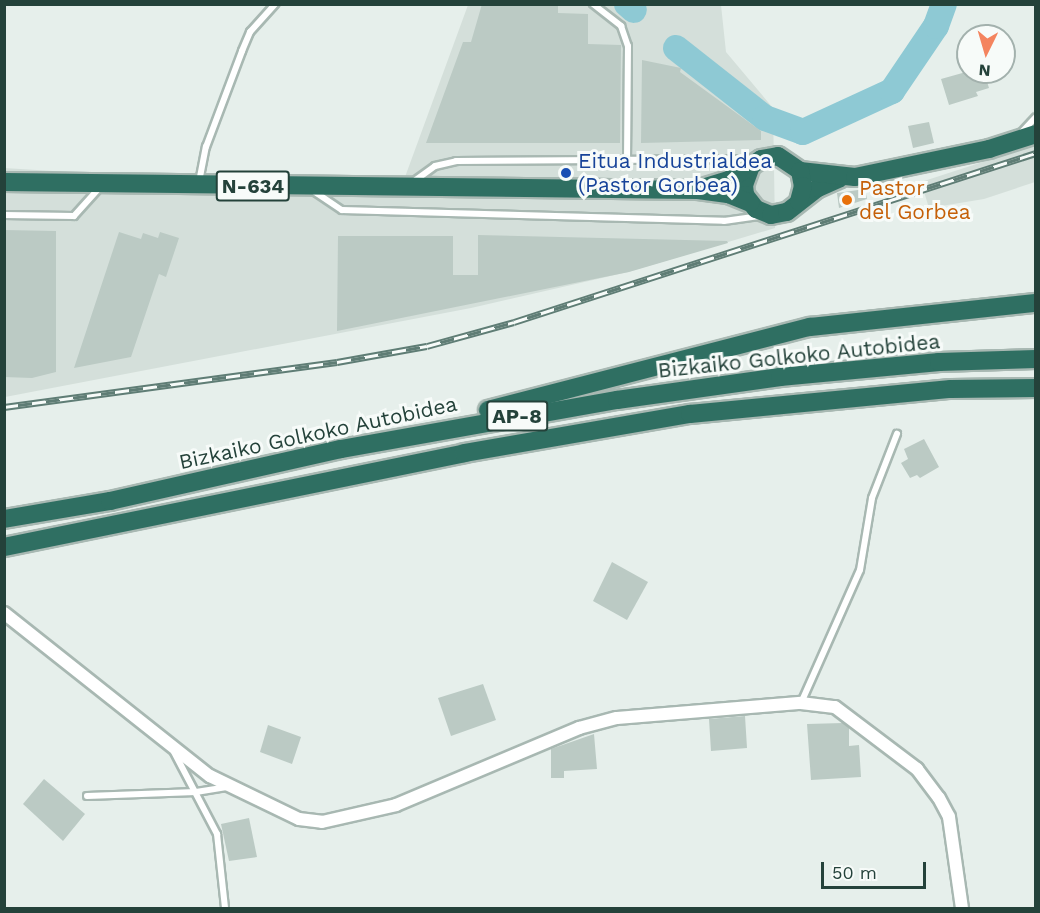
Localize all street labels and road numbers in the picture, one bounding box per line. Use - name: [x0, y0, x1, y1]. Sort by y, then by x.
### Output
- road number: N-634: [216, 169, 290, 203]
- street label: Bizkaiko Golkoko Autobidea: [656, 329, 942, 383]
- street label: Bizkaiko Golkoko Autobidea: [176, 391, 460, 475]
- road number: AP-8: [486, 399, 548, 433]

